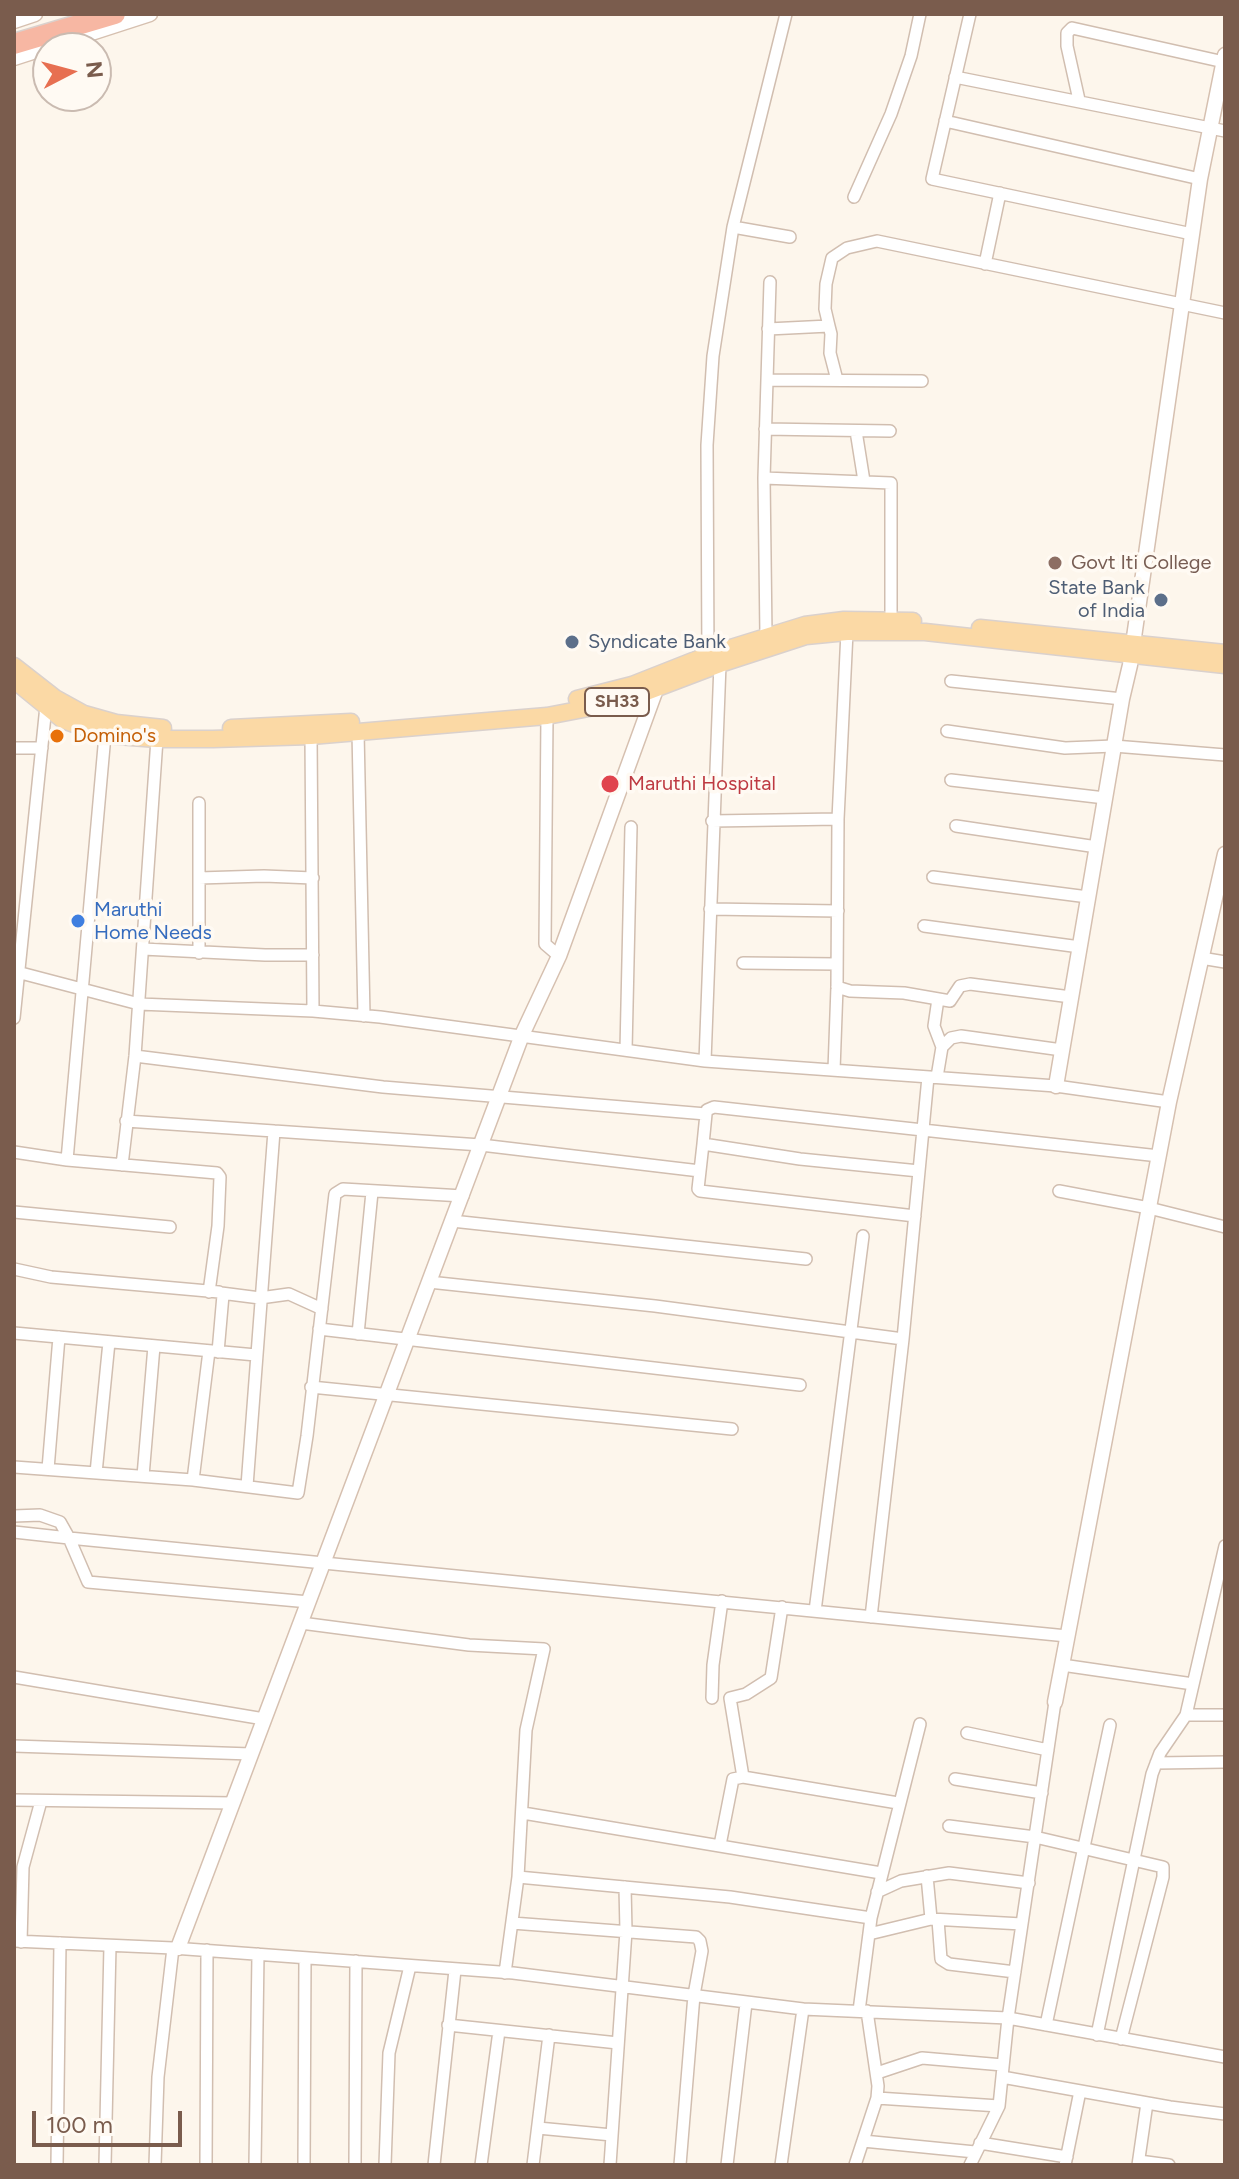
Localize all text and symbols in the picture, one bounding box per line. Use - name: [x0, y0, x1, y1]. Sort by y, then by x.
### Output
- north arrow: [32, 32, 112, 112]
- text: N: [80, 60, 109, 80]
- place label: Govt Iti College: [1071, 551, 1211, 575]
- marker: Govt Iti College: [1046, 554, 1064, 572]
- place label: State Bank of India: [1048, 576, 1145, 623]
- marker: State Bank of India: [1152, 591, 1170, 609]
- place label: Syndicate Bank: [588, 630, 726, 654]
- marker: Syndicate Bank: [563, 633, 581, 651]
- road number: SH33: [585, 688, 649, 716]
- place label: Domino's: [73, 724, 156, 748]
- marker: Domino's: [48, 727, 66, 745]
- place label: Maruthi Hospital: [628, 772, 776, 796]
- marker: Maruthi Hospital: [599, 773, 621, 795]
- place label: Maruthi Home Needs: [94, 898, 212, 945]
- marker: Maruthi Home Needs: [69, 912, 87, 930]
- scale bar: [36, 2095, 186, 2145]
- text: 100 m: [46, 2110, 113, 2139]

